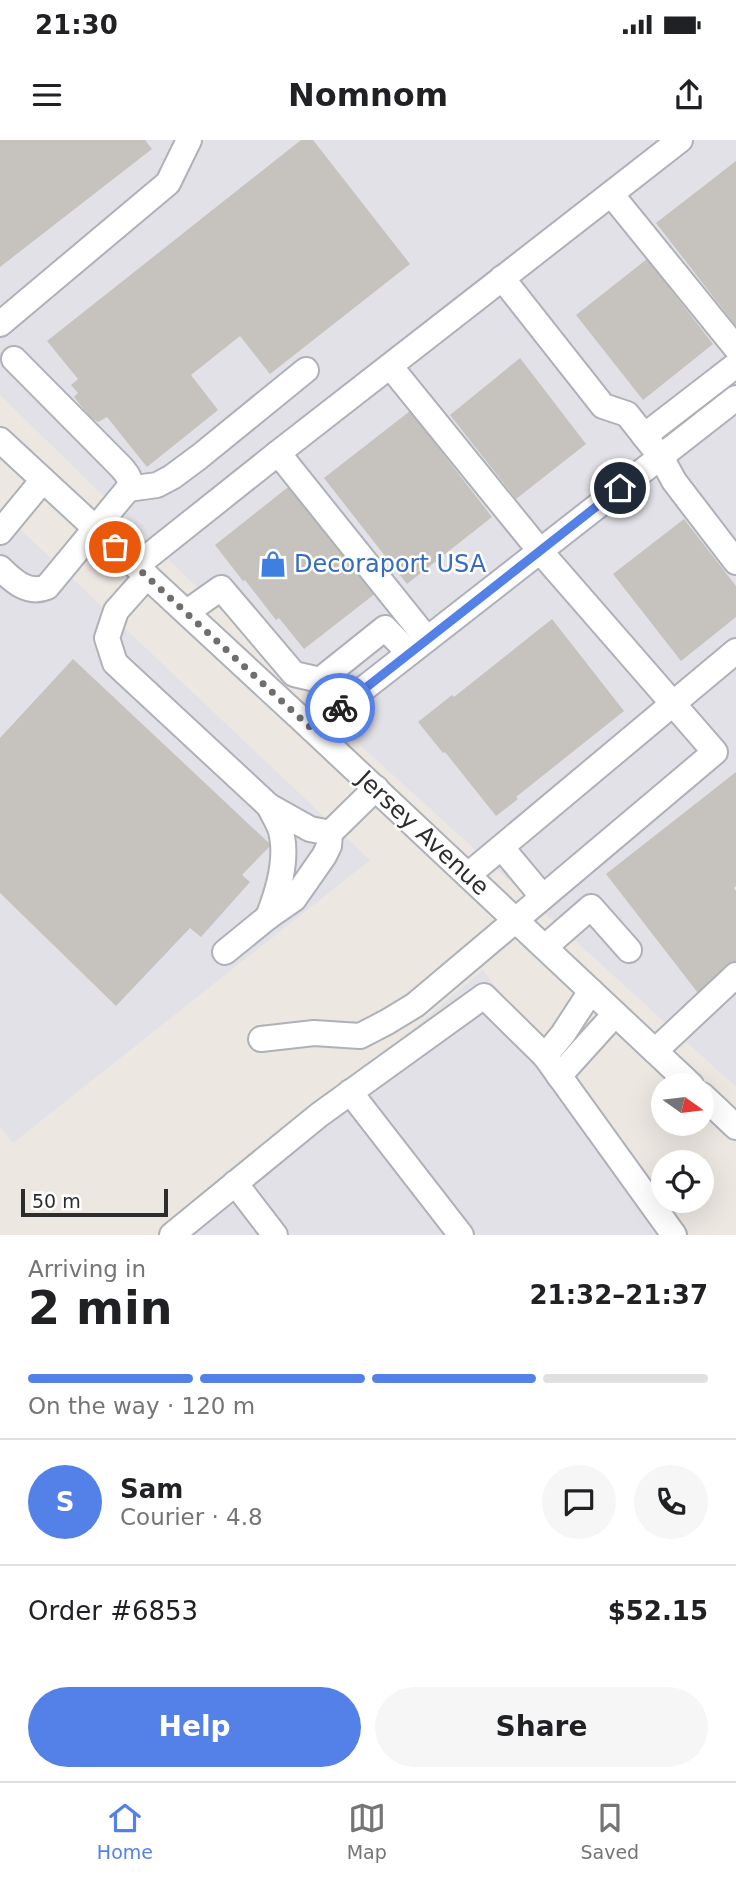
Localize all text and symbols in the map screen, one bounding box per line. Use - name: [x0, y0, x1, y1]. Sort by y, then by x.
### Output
- text: 21:30: [35, 10, 118, 40]
- icon: menu: [28, 76, 66, 114]
- text: Nomnom: [288, 76, 448, 114]
- icon: share: [670, 76, 708, 114]
- pin: [590, 458, 650, 518]
- icon: home: [601, 469, 639, 507]
- pin: [85, 517, 145, 577]
- icon: bag: [96, 528, 134, 566]
- shop icon: Decoraport USA: [258, 549, 288, 579]
- place label: Decoraport USA: [294, 550, 487, 578]
- courier: [305, 673, 375, 743]
- icon: bike: [321, 689, 359, 727]
- street label: Jersey Avenue: [350, 763, 495, 901]
- north arrow: [651, 1073, 714, 1136]
- map controls: [651, 1073, 714, 1213]
- button: locate: [651, 1150, 714, 1213]
- scale bar: [21, 1186, 168, 1218]
- text: 50 m: [32, 1190, 81, 1212]
- text: Arriving in: [28, 1256, 146, 1282]
- text: 21:32–21:37: [529, 1280, 708, 1310]
- text: 2 min: [28, 1281, 172, 1335]
- text: On the way · 120 m: [28, 1393, 255, 1419]
- button: chat: [542, 1465, 616, 1539]
- button: phone: [634, 1465, 708, 1539]
- text: Sam: [120, 1474, 183, 1504]
- text: S: [56, 1487, 74, 1517]
- text: Courier · 4.8: [120, 1504, 263, 1530]
- text: Order #6853: [28, 1596, 198, 1626]
- text: $52.15: [608, 1596, 708, 1626]
- button: Help: [28, 1687, 361, 1767]
- button: Share: [375, 1687, 708, 1767]
- tab: Home: [97, 1799, 153, 1863]
- tab: Map: [347, 1799, 387, 1863]
- tab: Saved: [580, 1799, 639, 1863]

